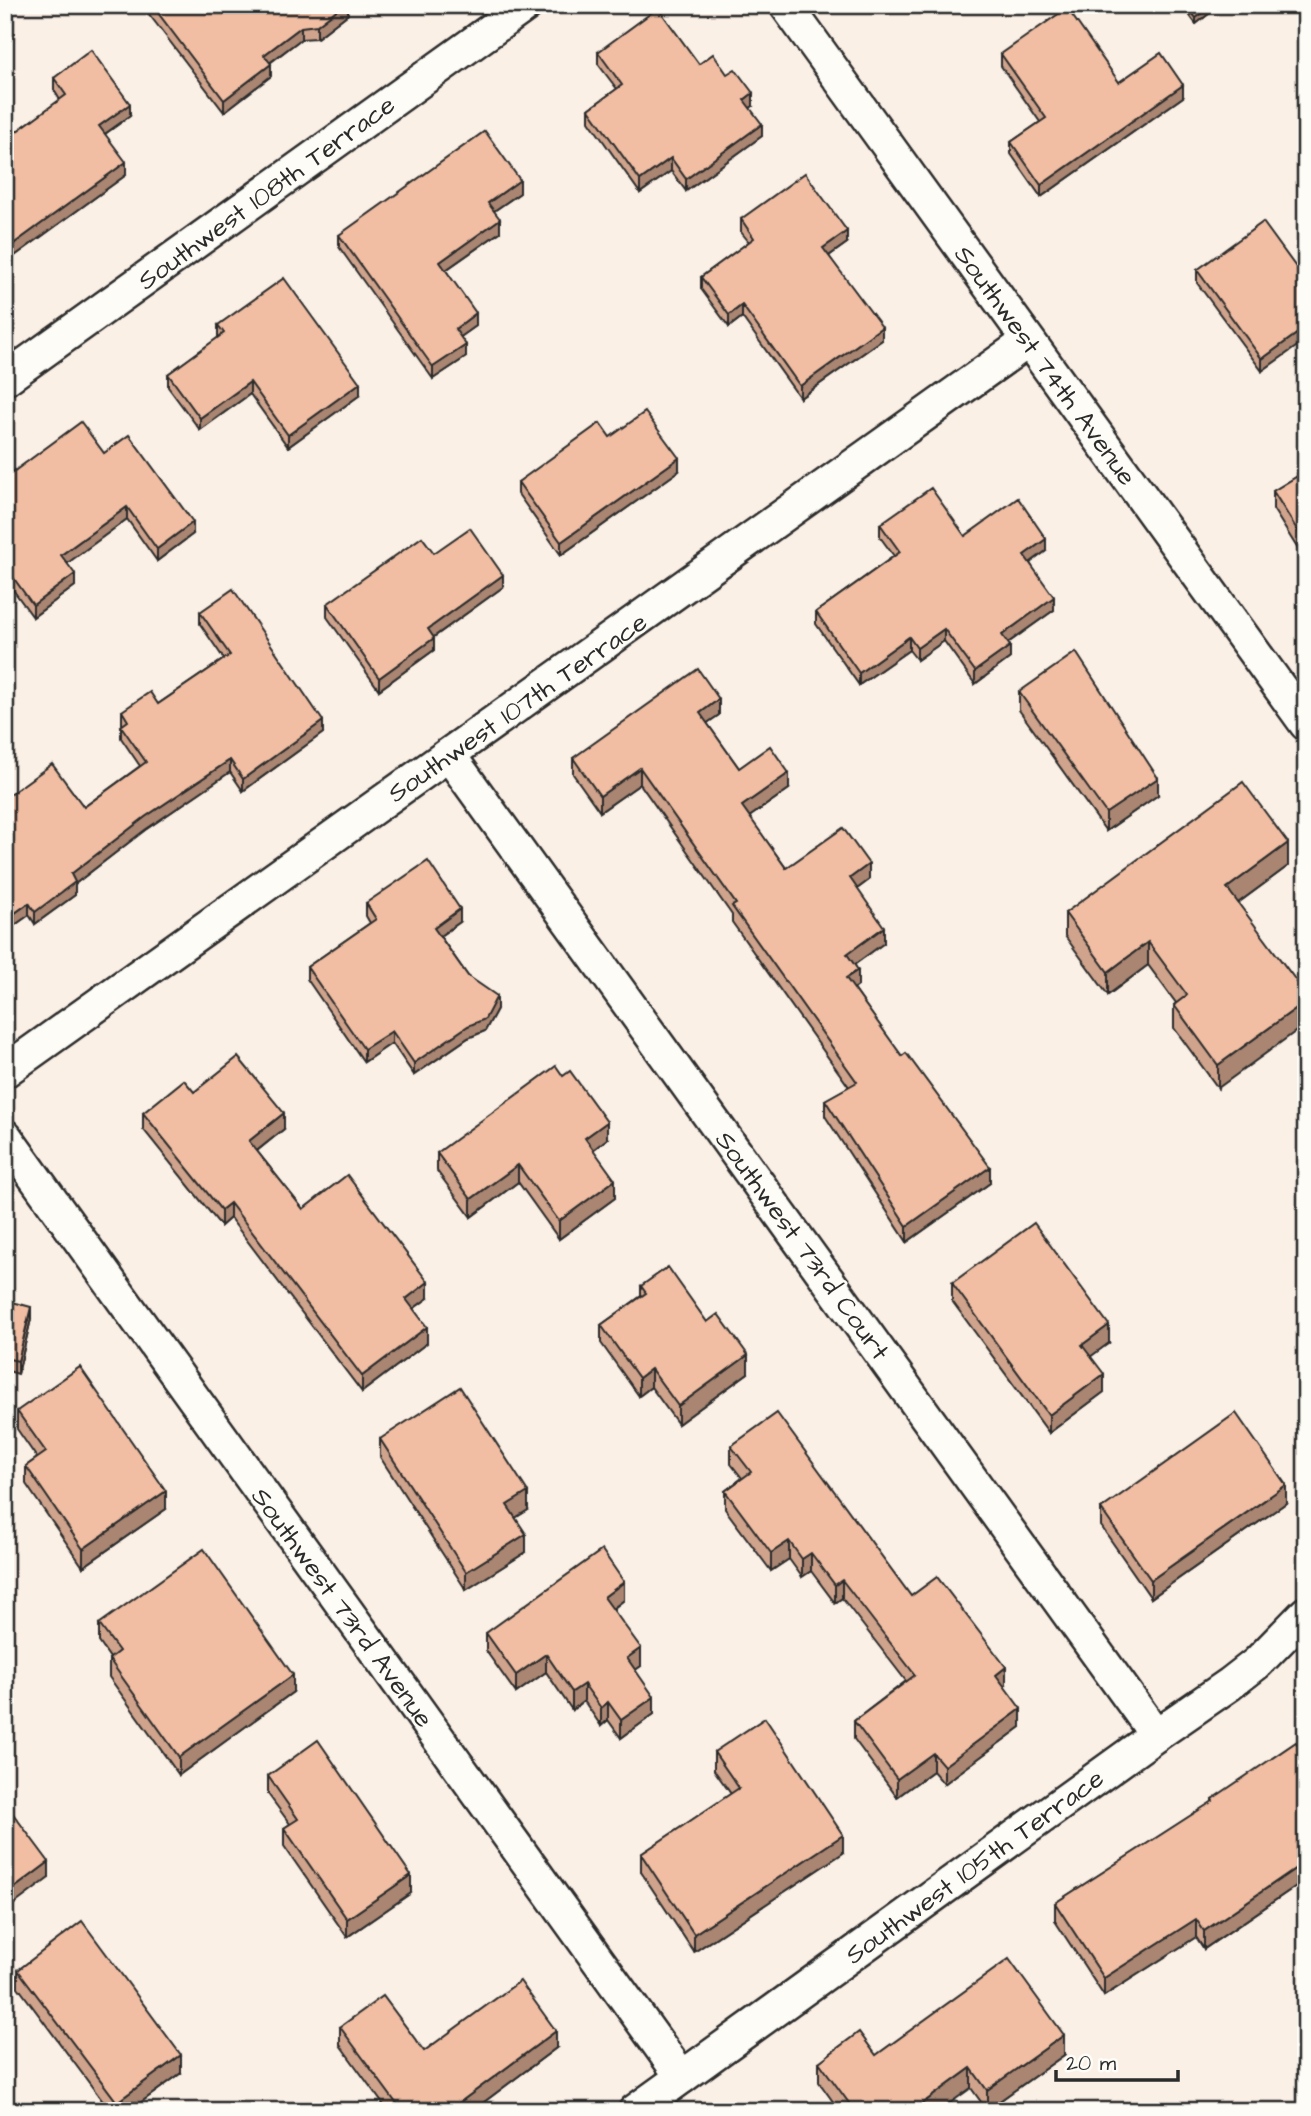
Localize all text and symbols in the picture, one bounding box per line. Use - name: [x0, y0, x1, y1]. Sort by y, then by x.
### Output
- street label: Southwest 108th Terrace: [131, 87, 403, 299]
- street label: Southwest 74th Avenue: [946, 238, 1145, 493]
- street label: Southwest 107th Terrace: [381, 604, 655, 811]
- street label: Southwest 73rd Court: [707, 1124, 898, 1368]
- street label: Southwest 73rd Avenue: [243, 1480, 442, 1735]
- street label: Southwest 105th Terrace: [838, 1761, 1111, 1973]
- scale bar: [1056, 2039, 1178, 2083]
- text: 20 m: [1066, 2049, 1117, 2078]

